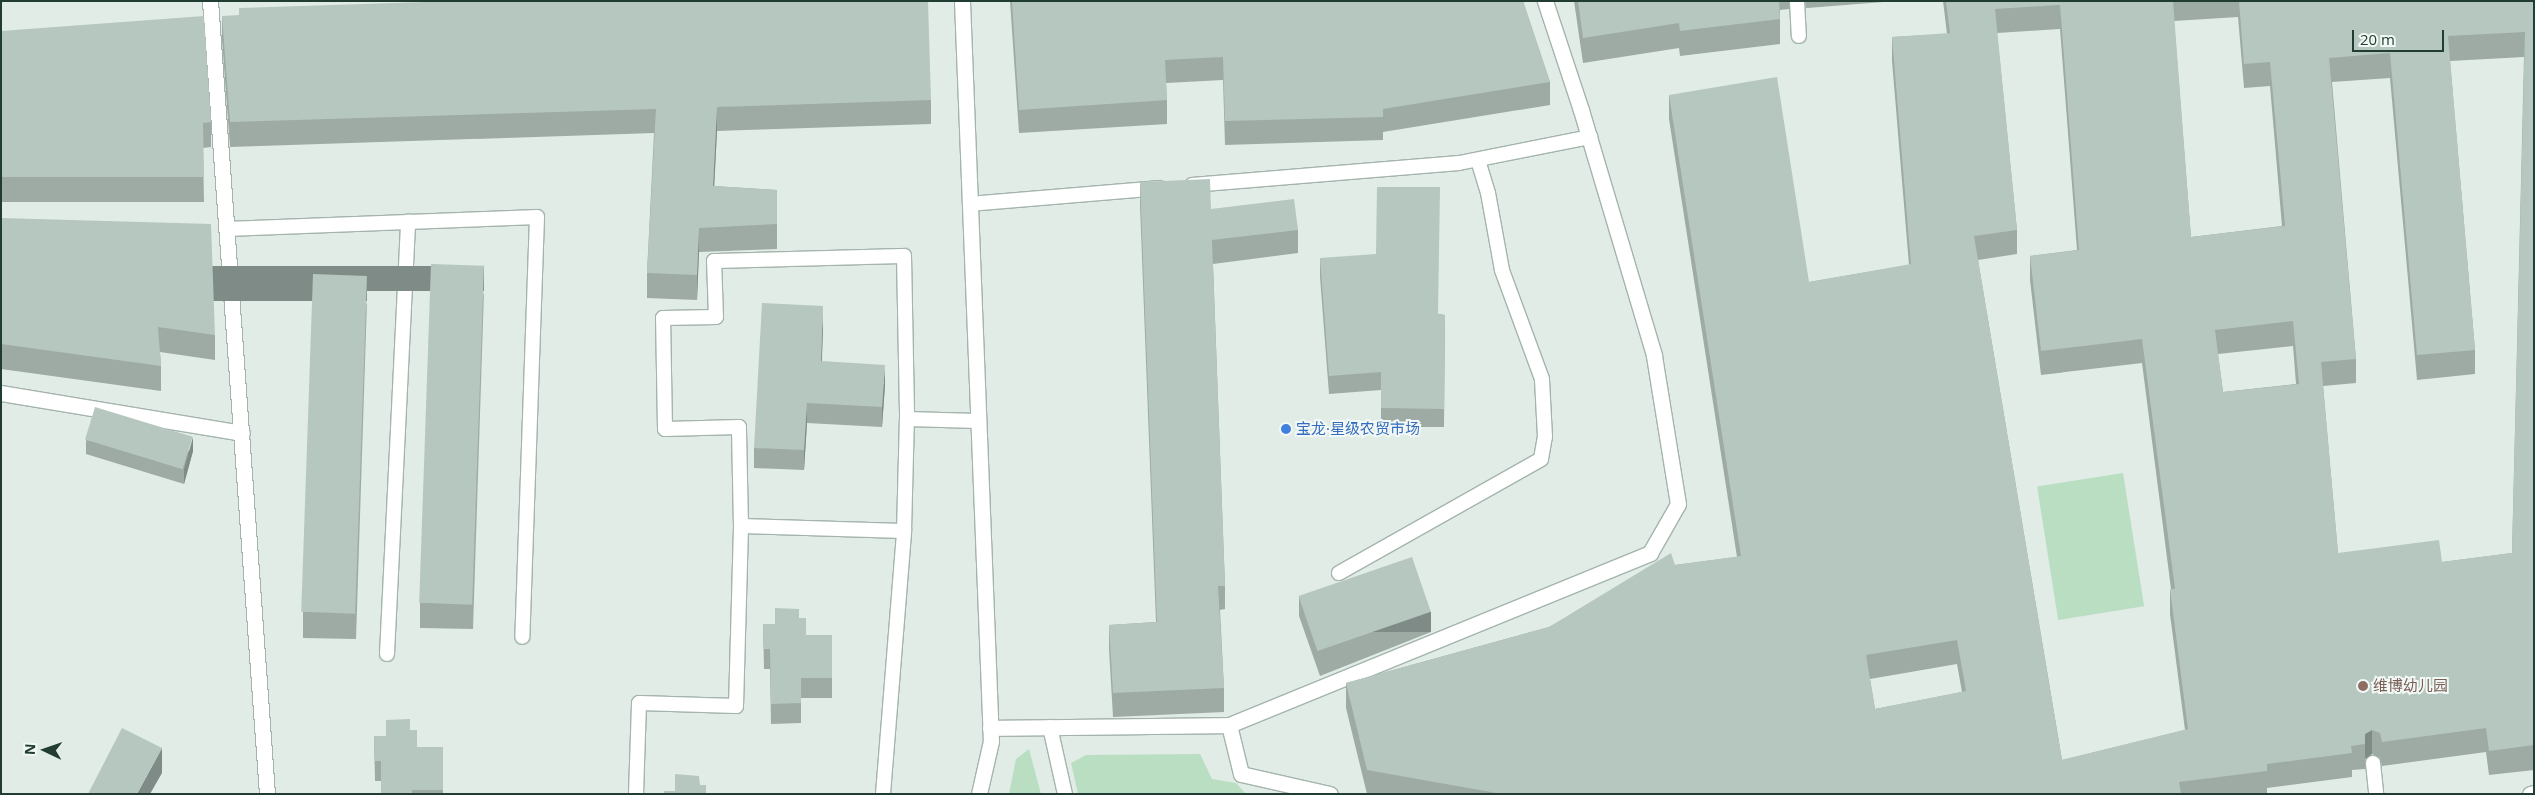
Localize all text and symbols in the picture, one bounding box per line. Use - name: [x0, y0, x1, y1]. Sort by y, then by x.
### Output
- scale bar: [2355, 20, 2448, 52]
- text: 20 m: [2360, 29, 2395, 49]
- place label: 宝龙·星级农贸市场: [1296, 420, 1420, 438]
- marker: 宝龙·星级农贸市场: [1280, 423, 1292, 435]
- place label: 维博幼儿园: [2373, 677, 2448, 695]
- marker: 维博幼儿园: [2357, 680, 2369, 692]
- north arrow: [20, 725, 70, 775]
- text: N: [20, 743, 39, 755]

